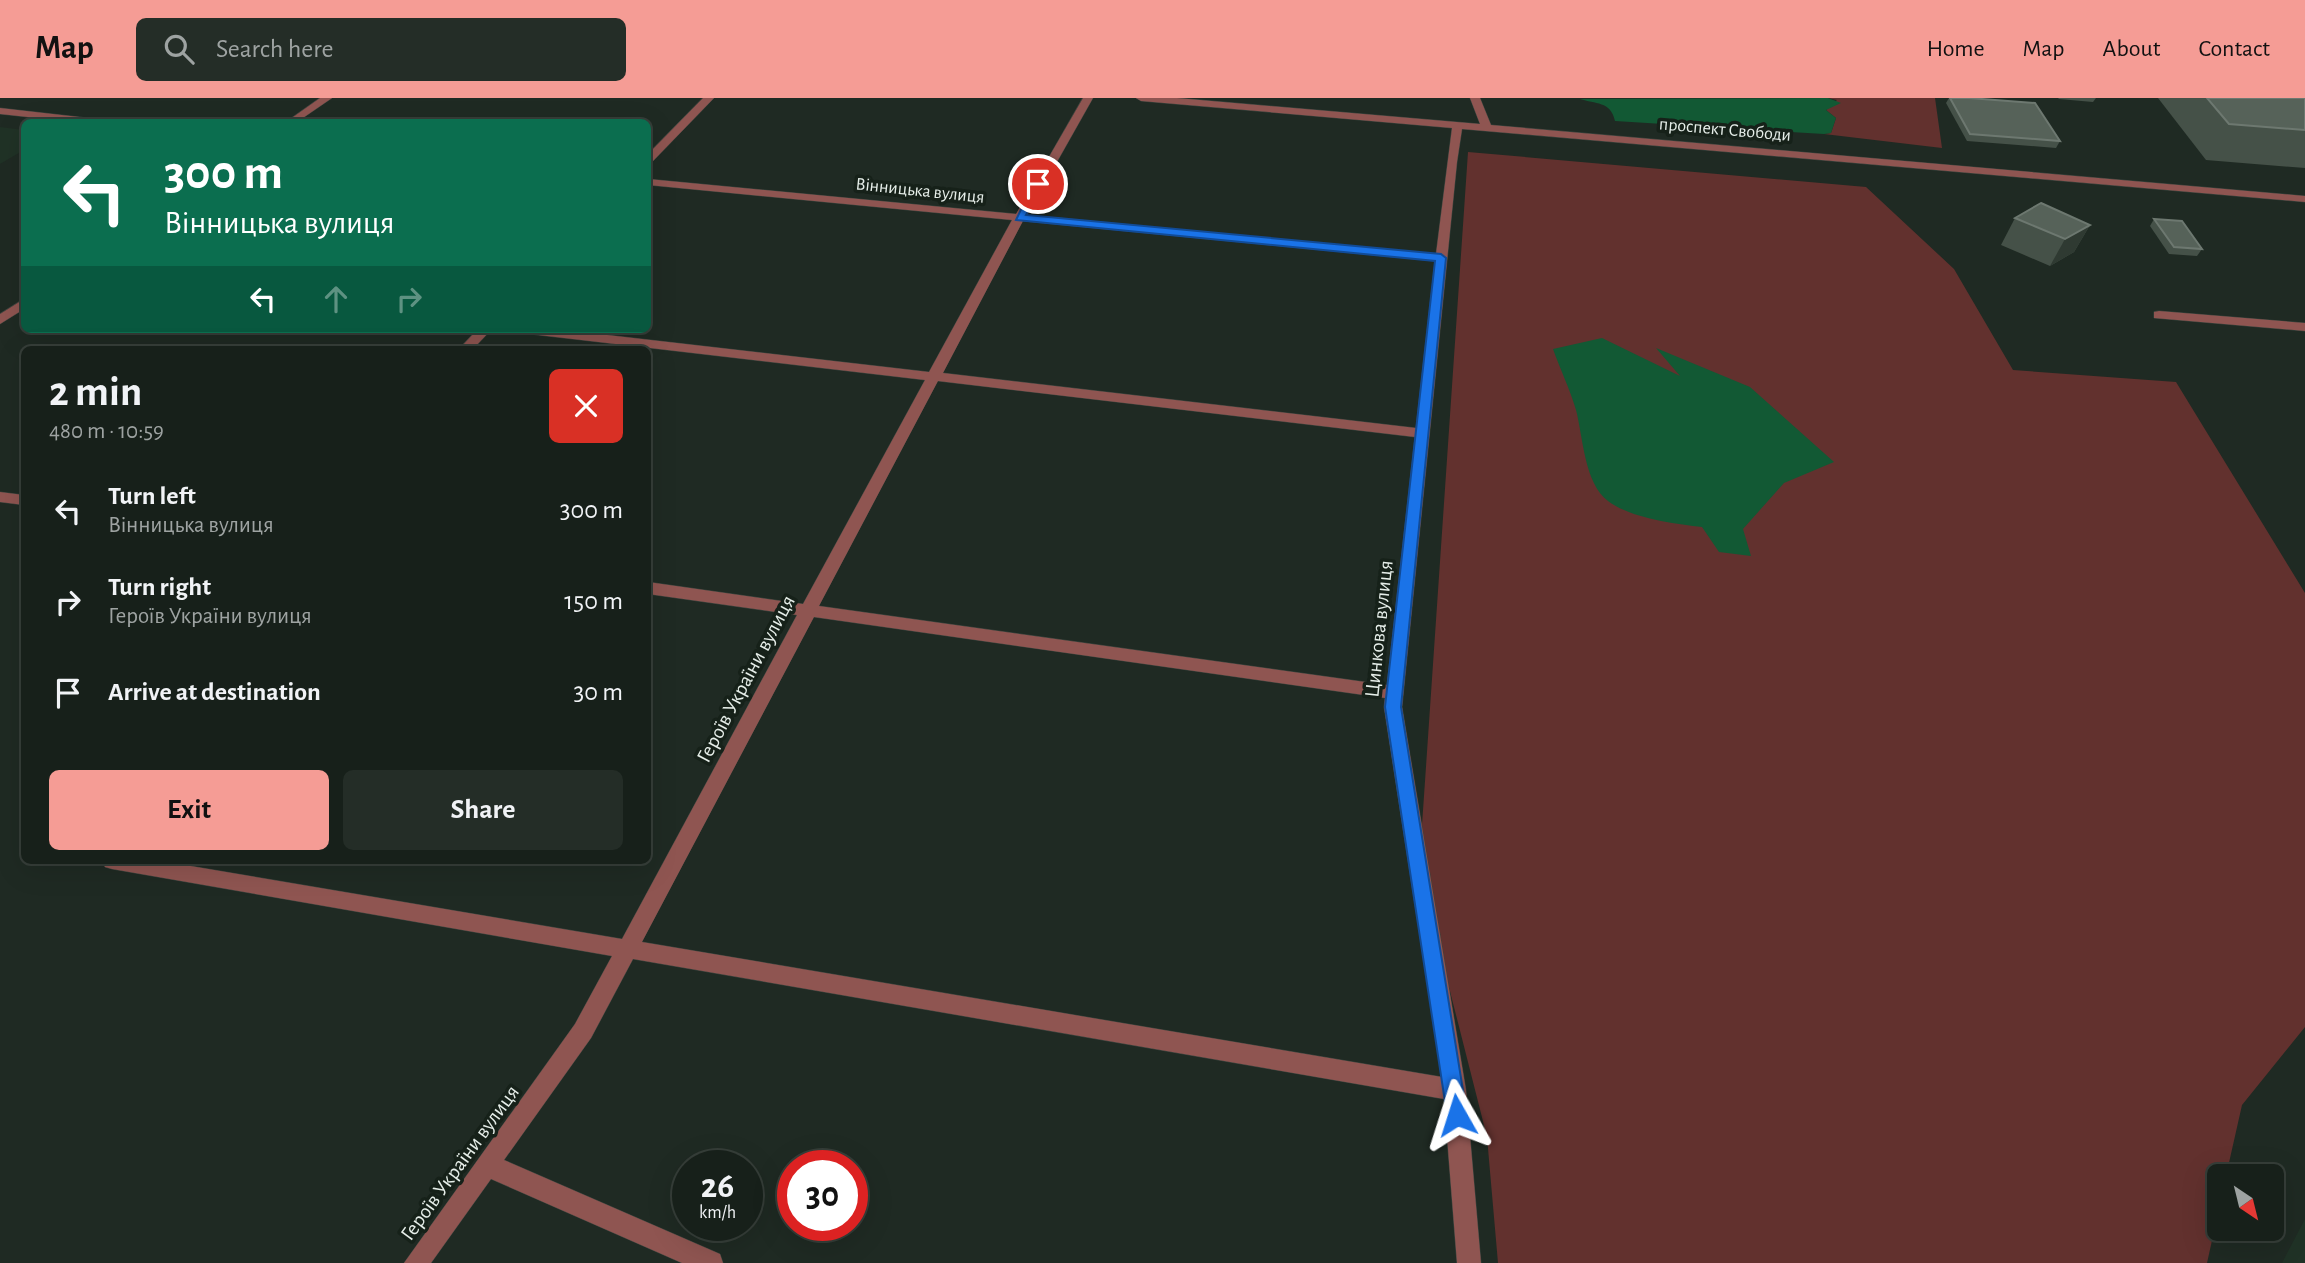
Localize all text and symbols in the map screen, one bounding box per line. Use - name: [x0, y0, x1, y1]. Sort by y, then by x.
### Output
- search box: [136, 18, 626, 81]
- icon: search: [160, 30, 198, 68]
- text: Map: [35, 32, 94, 65]
- text: Search here: [216, 36, 334, 62]
- text: Home: [1927, 37, 1985, 61]
- text: Map: [2023, 37, 2065, 61]
- text: About: [2103, 37, 2160, 61]
- text: Contact: [2198, 37, 2270, 61]
- street label: проспект Свободи: [1658, 114, 1792, 145]
- icon: left: [49, 147, 140, 238]
- text: 300 m: [164, 149, 283, 198]
- pin: [1008, 154, 1068, 214]
- icon: arrive: [1019, 165, 1057, 203]
- street label: Вінницька вулиця: [855, 175, 985, 207]
- text: Вінницька вулиця: [164, 207, 395, 239]
- icon: left: [244, 280, 282, 318]
- icon: ahead: [317, 280, 355, 318]
- icon: right: [390, 280, 428, 318]
- button: close: [549, 369, 623, 443]
- text: 2 min: [49, 371, 142, 413]
- text: 480 m · 10:59: [49, 420, 164, 443]
- text: Turn left: [108, 483, 196, 509]
- icon: left: [49, 492, 87, 530]
- text: 300 m: [560, 497, 623, 523]
- text: Вінницька вулиця: [108, 514, 274, 537]
- street label: Цинкова вулиця: [1361, 559, 1397, 699]
- text: Turn right: [108, 574, 211, 600]
- icon: right: [49, 583, 87, 621]
- text: 150 m: [564, 588, 623, 614]
- street label: Героїв України вулиця: [693, 592, 799, 766]
- text: Героїв України вулиця: [108, 605, 312, 628]
- icon: arrive: [49, 674, 87, 712]
- text: Arrive at destination: [108, 679, 321, 705]
- text: 30 m: [573, 679, 623, 705]
- button: Exit: [49, 770, 329, 850]
- button: Share: [343, 770, 623, 850]
- position arrow: [1420, 1078, 1494, 1152]
- street label: Героїв України вулиця: [397, 1082, 523, 1244]
- speed limit sign: 30: [777, 1150, 868, 1241]
- north arrow: [2207, 1164, 2284, 1241]
- map controls: [2207, 1164, 2284, 1241]
- text: 26: [701, 1169, 734, 1204]
- text: km/h: [699, 1204, 736, 1222]

